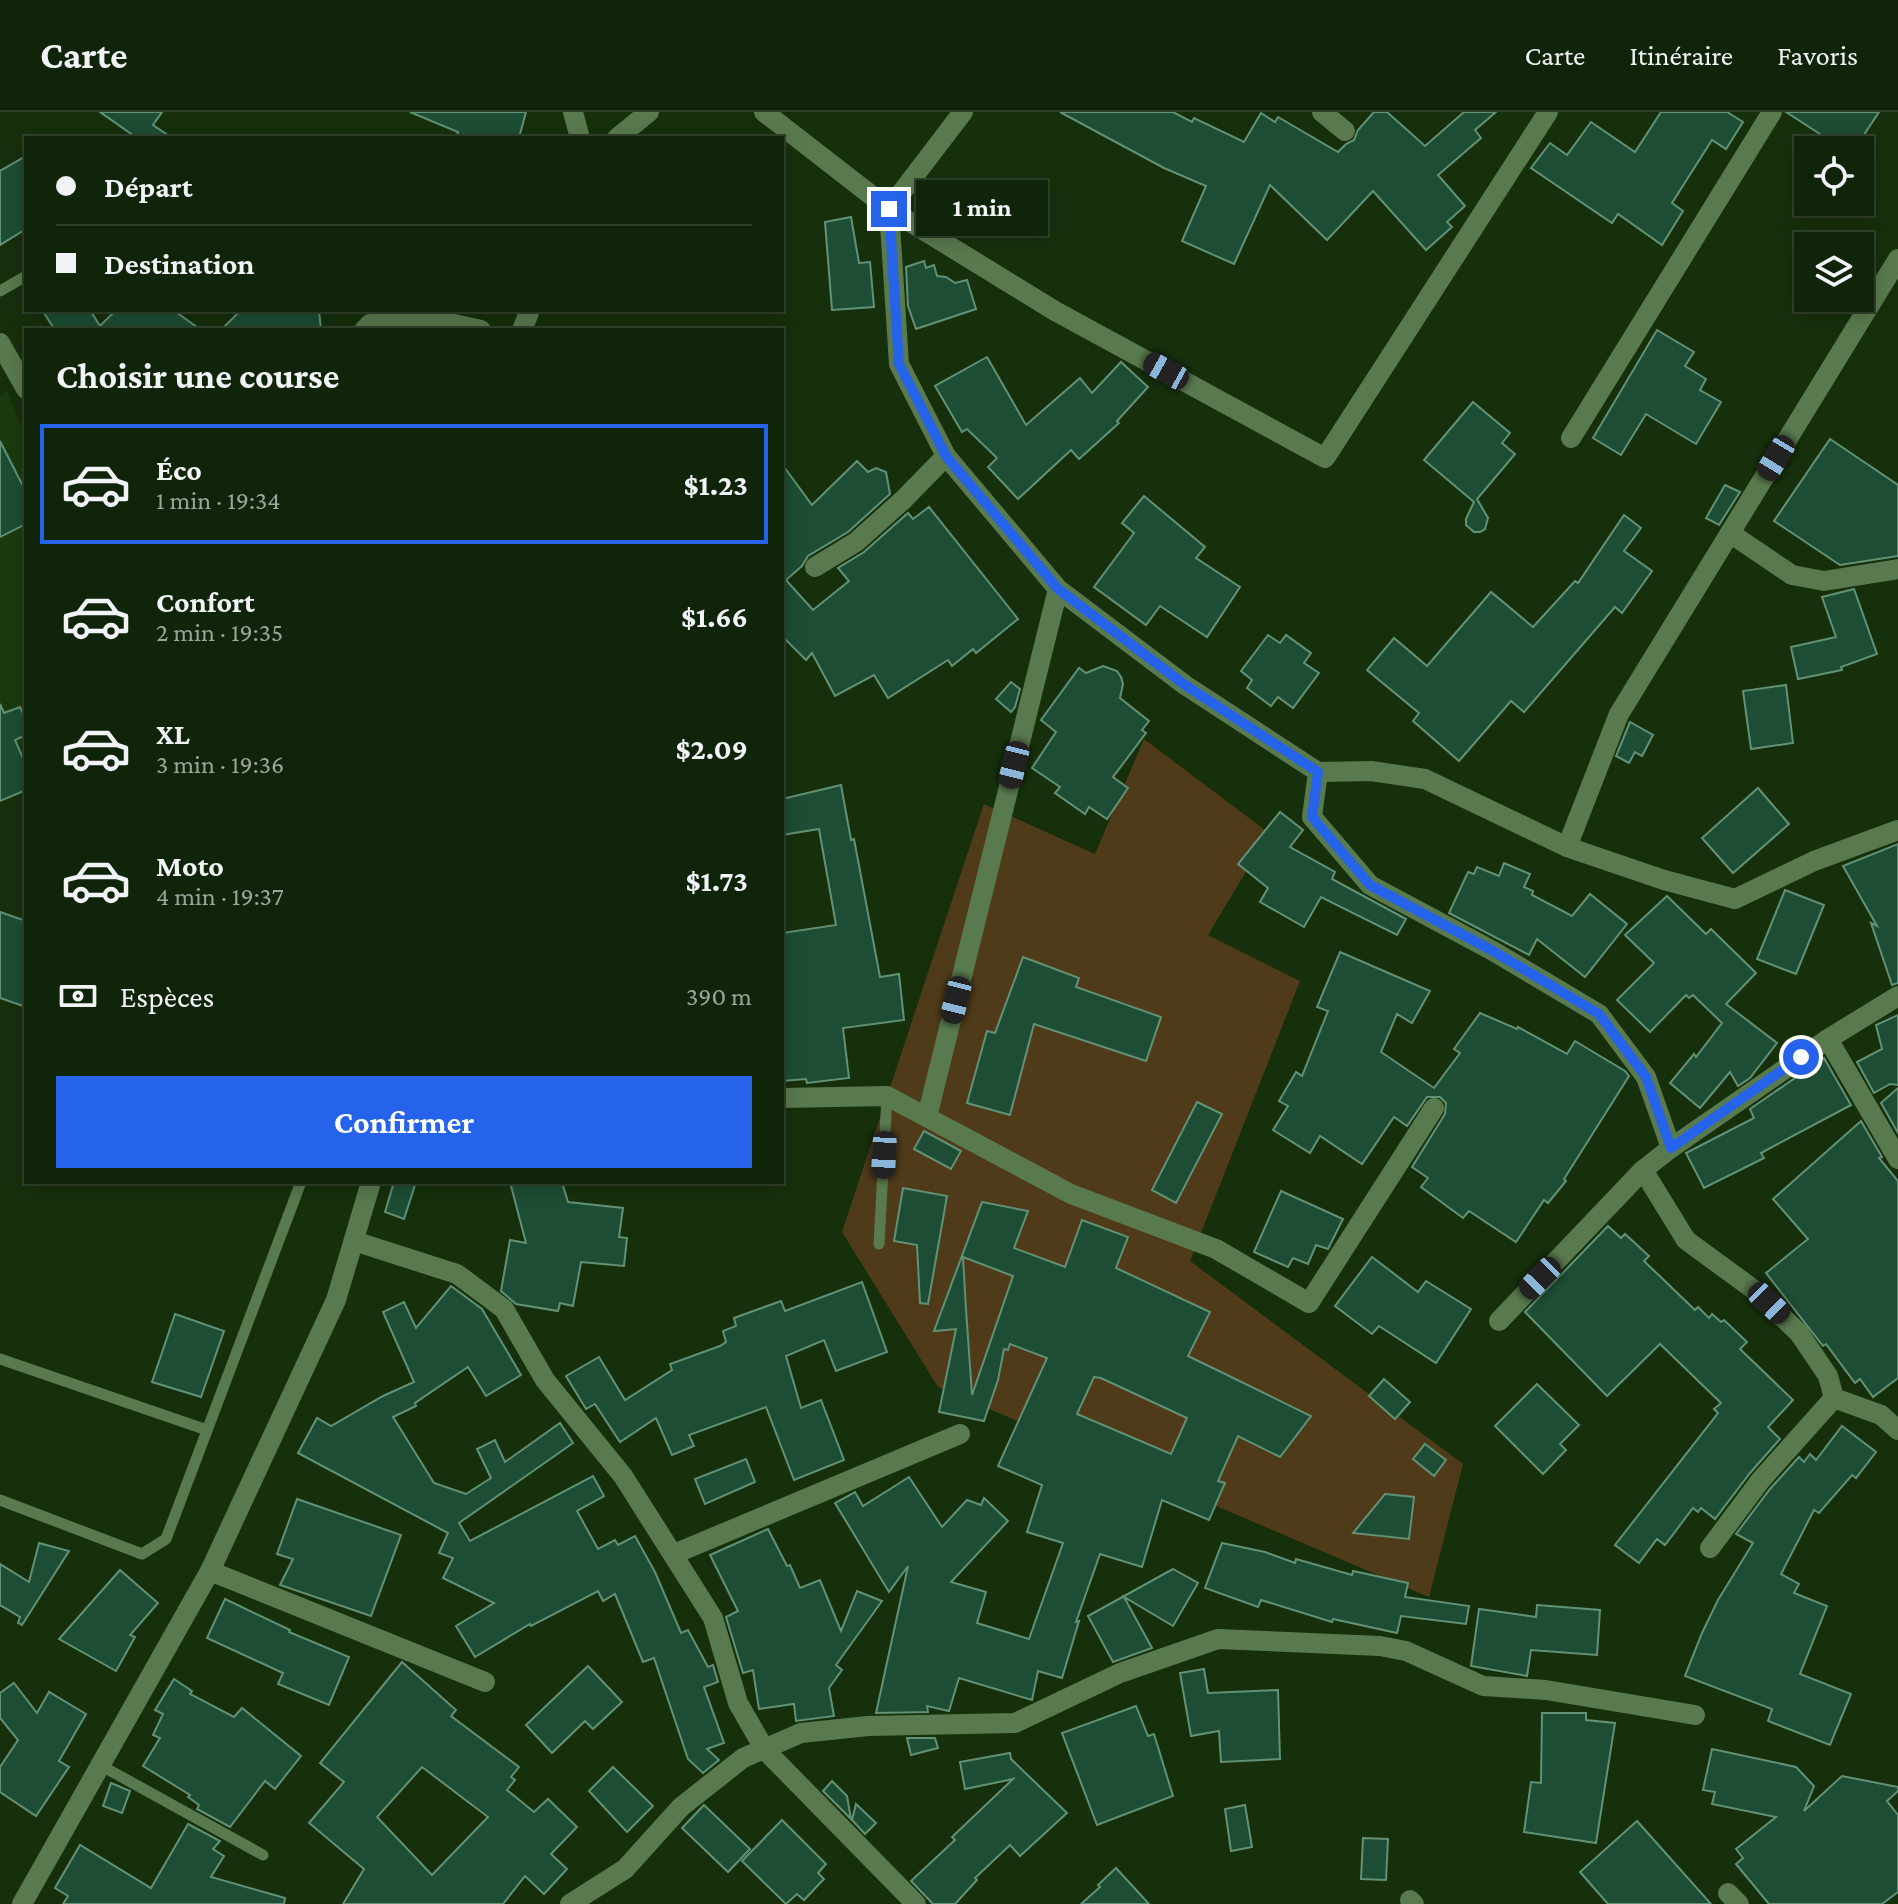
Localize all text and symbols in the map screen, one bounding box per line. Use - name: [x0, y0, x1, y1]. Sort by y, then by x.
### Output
- text: Carte: [40, 34, 128, 76]
- text: Carte: [1525, 40, 1585, 71]
- text: Itinéraire: [1629, 40, 1733, 71]
- text: Favoris: [1777, 40, 1858, 71]
- map controls: [1794, 136, 1874, 312]
- button: locate: [1794, 136, 1874, 216]
- text: Départ: [104, 170, 193, 203]
- callout: 1 min: [917, 181, 1049, 237]
- route end: [871, 191, 907, 227]
- text: 1 min: [952, 193, 1012, 222]
- button: layers: [1794, 232, 1874, 312]
- text: Destination: [104, 247, 255, 280]
- car: [1139, 349, 1193, 393]
- text: Choisir une course: [56, 356, 339, 396]
- car: [1753, 431, 1799, 485]
- icon: car: [60, 448, 132, 520]
- text: Éco: [156, 453, 202, 486]
- text: $1.23: [683, 468, 748, 501]
- text: 1 min · 19:34: [156, 486, 281, 515]
- icon: car: [60, 580, 132, 652]
- text: Confort: [156, 585, 255, 618]
- text: $1.66: [681, 600, 748, 633]
- text: 2 min · 19:35: [156, 618, 283, 647]
- icon: car: [60, 712, 132, 784]
- text: XL: [156, 717, 190, 750]
- text: $2.09: [675, 732, 748, 765]
- car: [997, 739, 1031, 791]
- text: 3 min · 19:36: [156, 750, 284, 779]
- icon: car: [60, 844, 132, 916]
- text: Moto: [156, 849, 224, 882]
- text: $1.73: [685, 864, 748, 897]
- text: 4 min · 19:37: [156, 882, 284, 911]
- icon: cash: [56, 974, 100, 1018]
- car: [939, 974, 973, 1026]
- text: Espèces: [120, 980, 214, 1013]
- text: 390 m: [686, 982, 752, 1011]
- route start: [1783, 1039, 1819, 1075]
- button: Confirmer: [56, 1076, 752, 1168]
- car: [871, 1130, 897, 1180]
- car: [1515, 1252, 1565, 1304]
- car: [1743, 1278, 1795, 1328]

